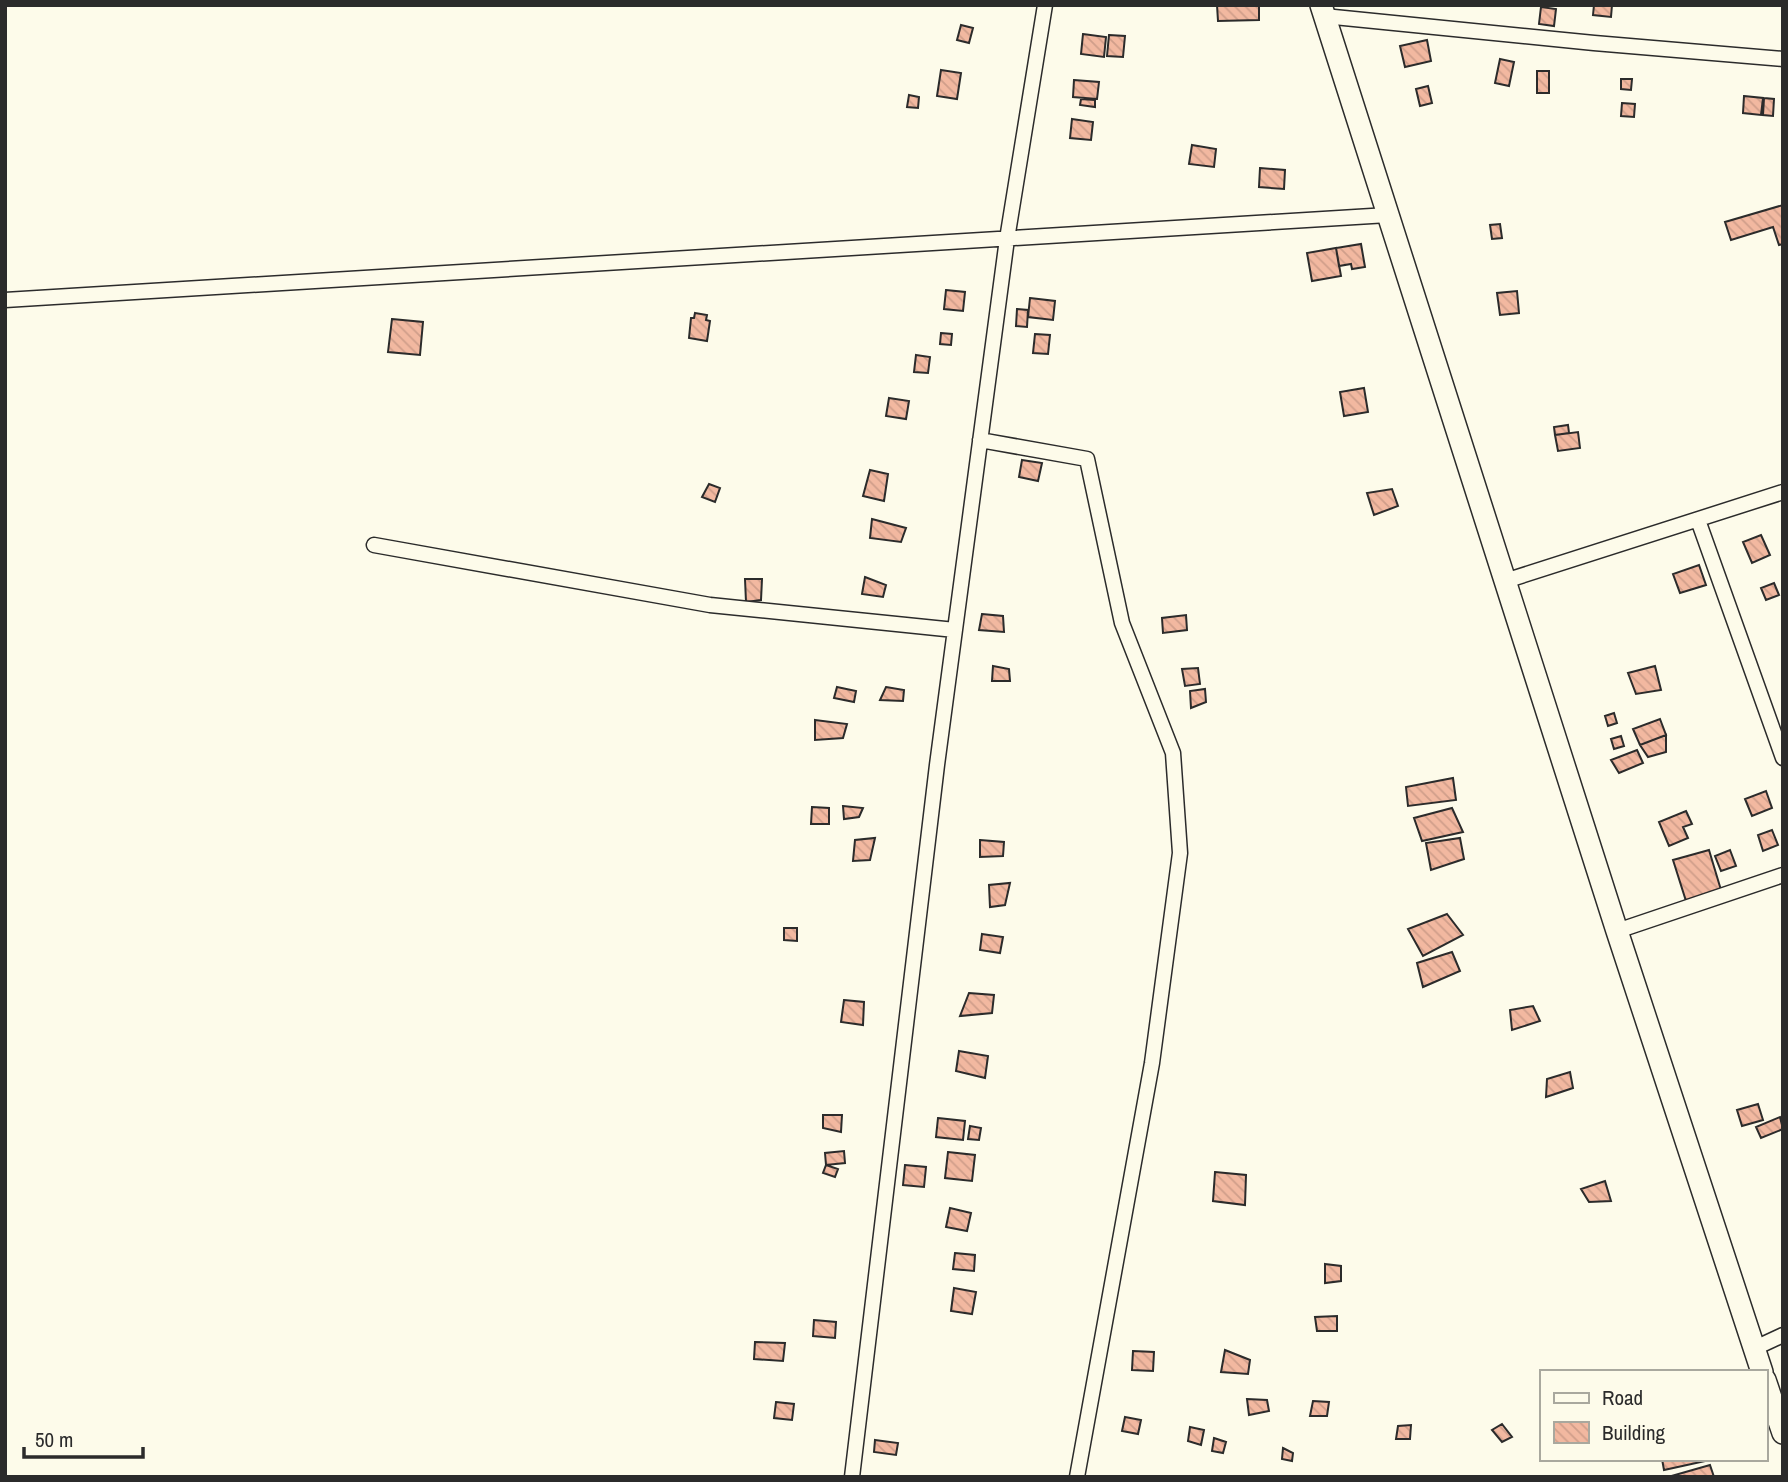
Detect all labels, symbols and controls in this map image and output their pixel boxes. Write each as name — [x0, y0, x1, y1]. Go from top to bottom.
legend — [1540, 1370, 1767, 1461]
text: Road — [1602, 1383, 1643, 1412]
scale bar — [24, 1416, 144, 1460]
text: Building — [1602, 1418, 1666, 1447]
text: 50 m — [35, 1425, 73, 1454]

